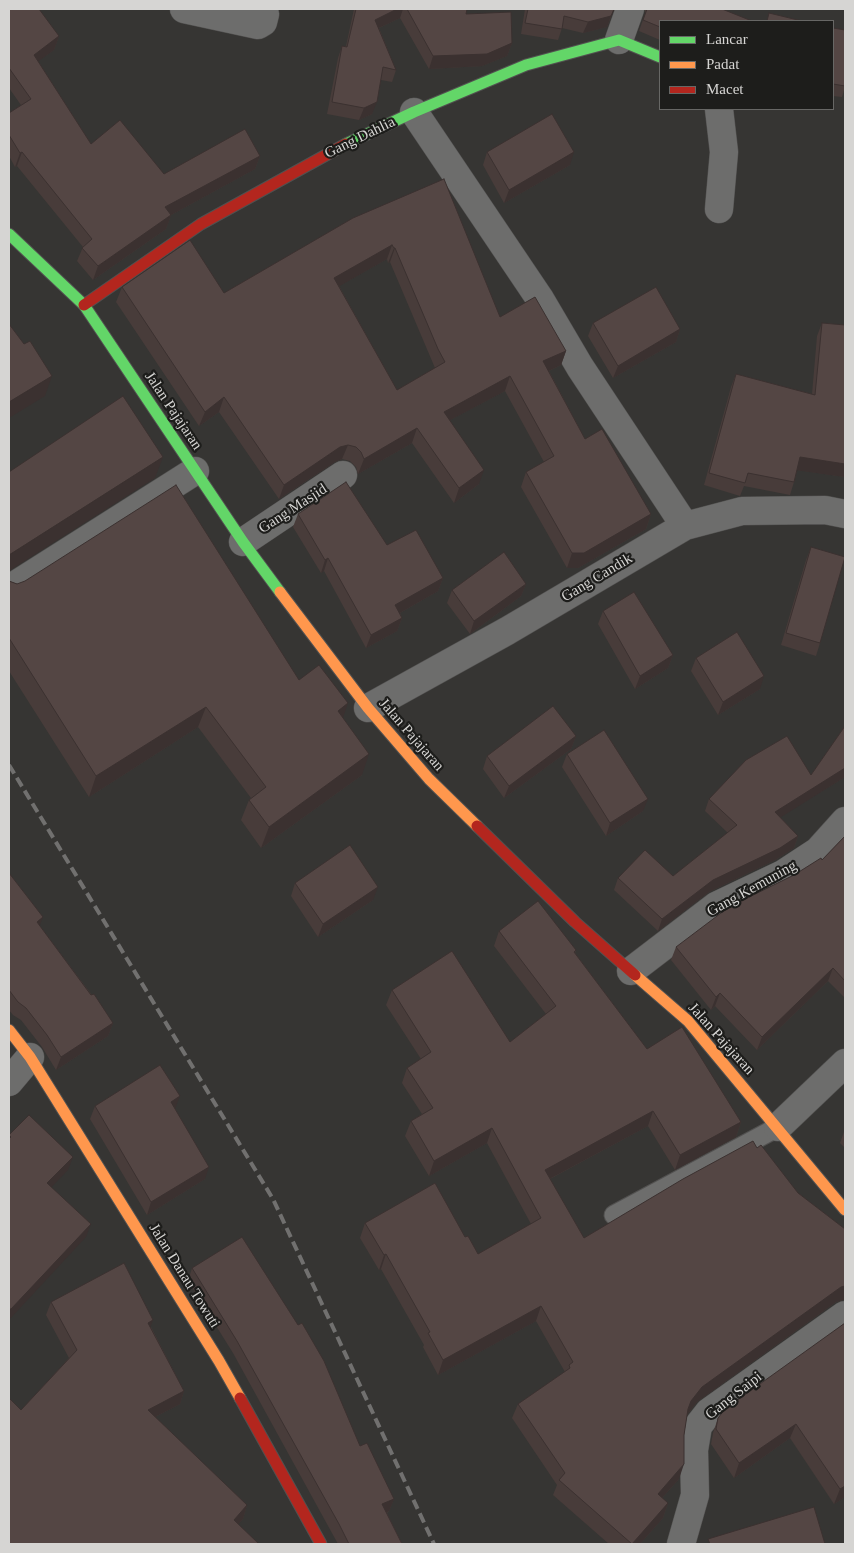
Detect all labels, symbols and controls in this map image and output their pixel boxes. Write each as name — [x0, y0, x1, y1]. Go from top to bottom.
legend — [659, 20, 834, 110]
text: Lancar — [706, 31, 748, 47]
text: Padat — [706, 56, 739, 72]
text: Macet — [706, 81, 743, 97]
street label: Gang Dahlia — [322, 113, 398, 163]
street label: Jalan Pajajaran — [140, 369, 206, 453]
street label: Gang Masjid — [255, 480, 331, 538]
street label: Gang Candik — [558, 550, 636, 606]
street label: Jalan Pajajaran — [375, 695, 447, 775]
street label: Gang Kemuning — [704, 857, 800, 921]
street label: Jalan Pajajaran — [684, 999, 758, 1079]
street label: Jalan Danau Towuti — [145, 1220, 223, 1332]
street label: Gang Saipi — [702, 1368, 766, 1424]

